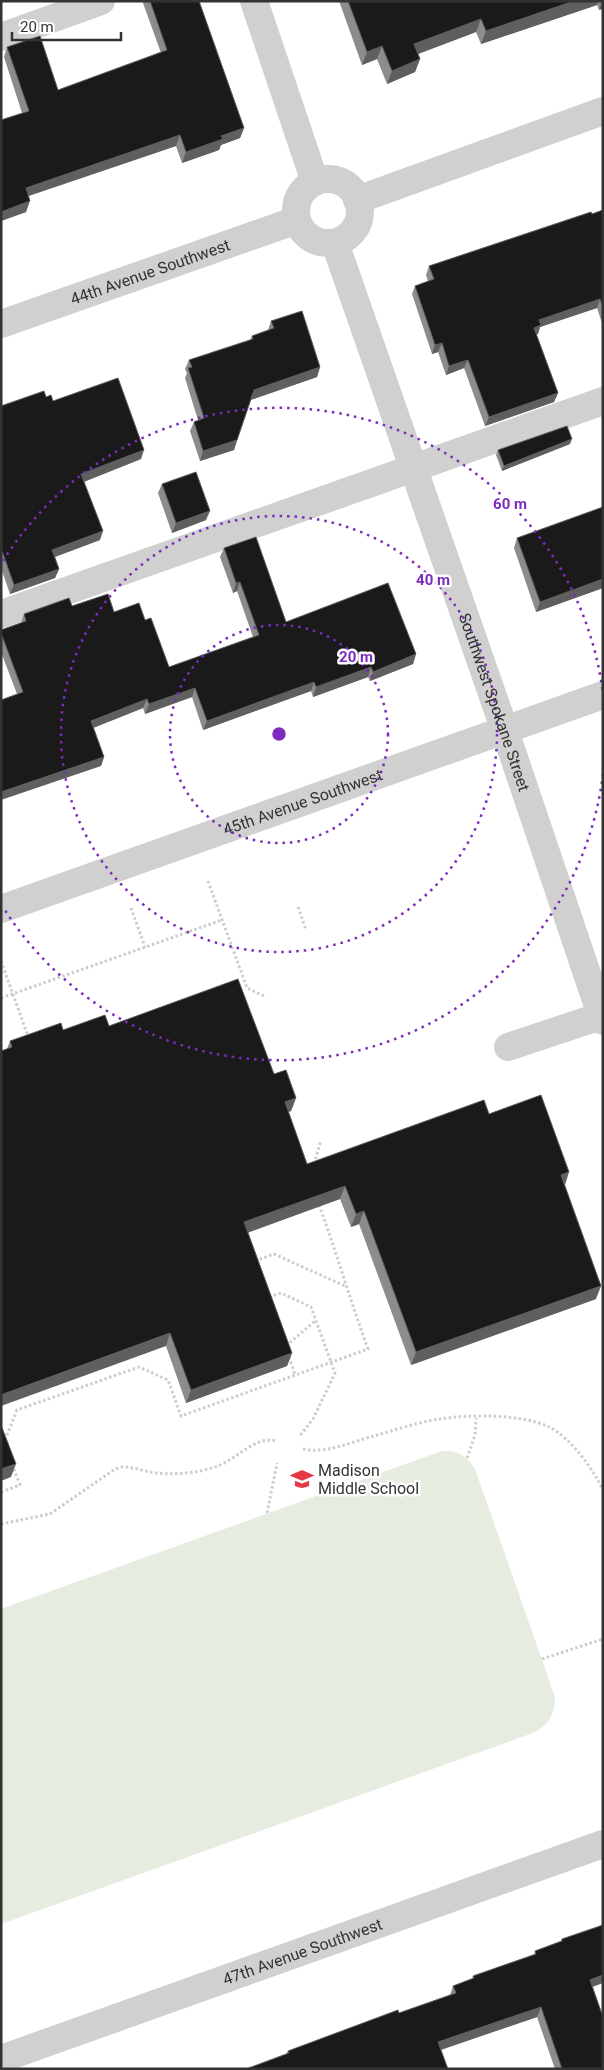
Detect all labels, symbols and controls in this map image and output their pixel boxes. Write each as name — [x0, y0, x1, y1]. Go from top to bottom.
scale bar — [12, 10, 121, 42]
text: 20 m — [20, 18, 54, 36]
street label: 44th Avenue Southwest — [68, 235, 232, 308]
text: 60 m — [493, 495, 527, 513]
text: 40 m — [416, 571, 450, 589]
street label: Southwest Spokane Street — [455, 610, 534, 794]
text: 20 m — [339, 648, 373, 666]
centre of rings — [270, 725, 288, 743]
street label: 45th Avenue Southwest — [220, 765, 385, 839]
place label: Madison Middle School — [318, 1461, 419, 1498]
school or university icon: Madison Middle School — [289, 1466, 315, 1492]
street label: 47th Avenue Southwest — [220, 1914, 385, 1989]

